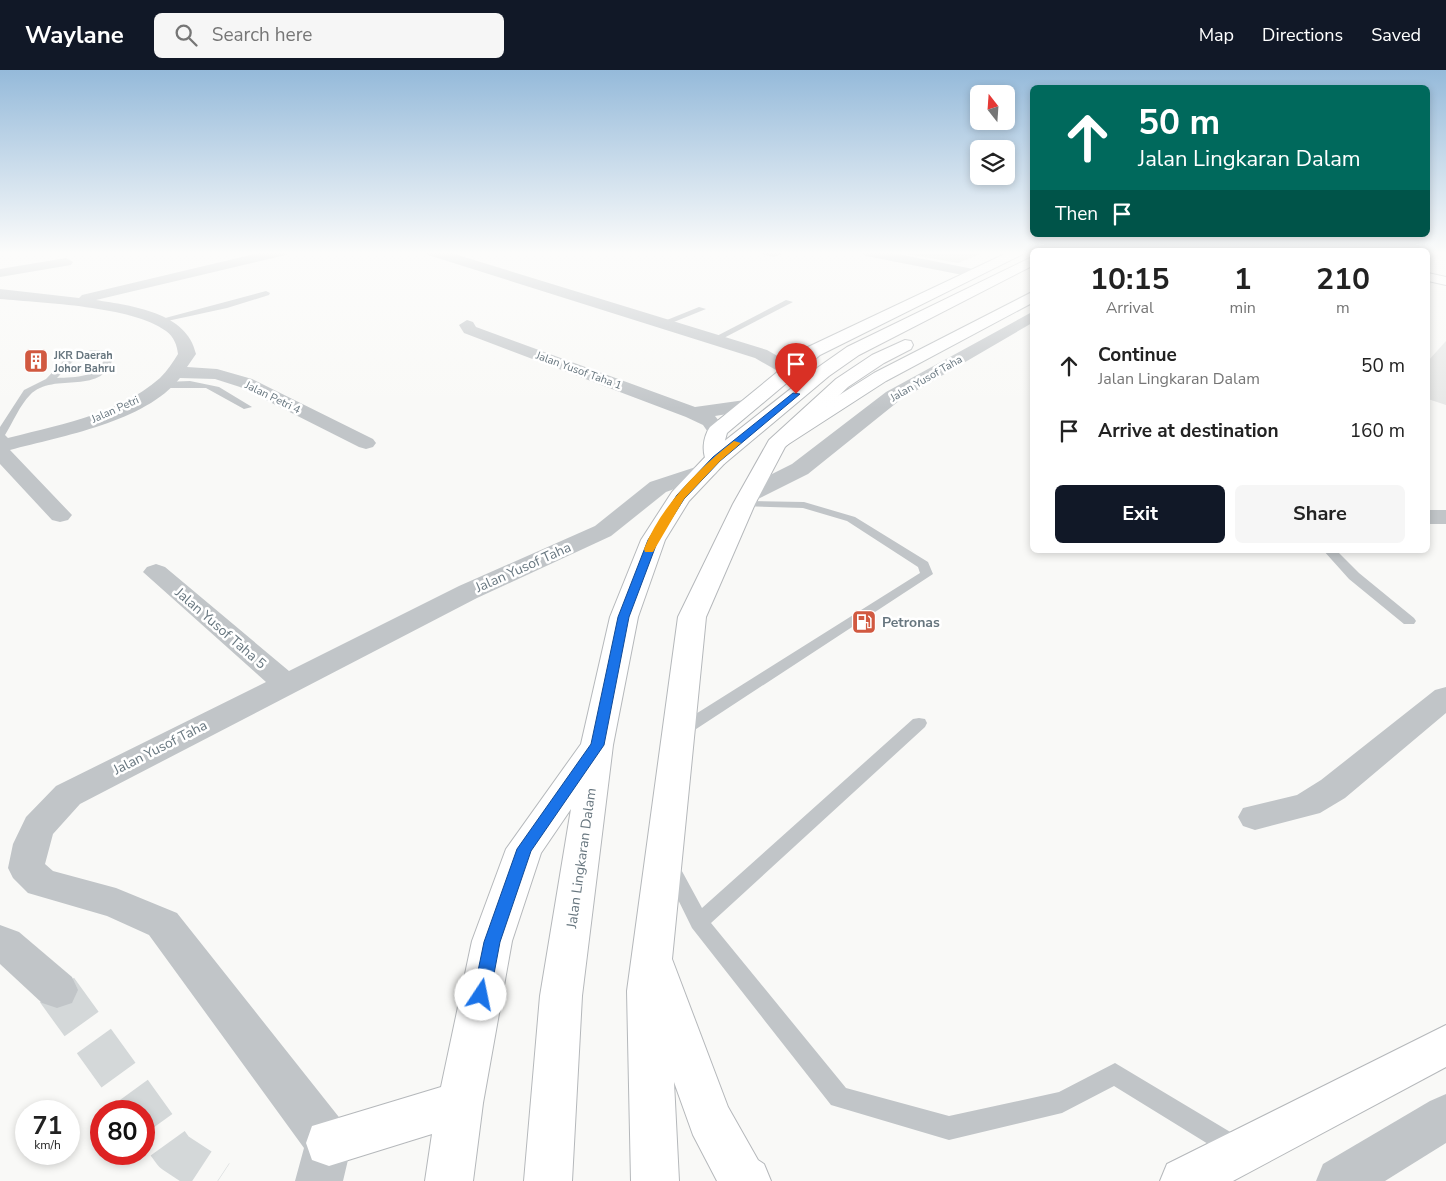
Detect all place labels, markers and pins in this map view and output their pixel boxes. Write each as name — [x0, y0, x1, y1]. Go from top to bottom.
pin — [775, 343, 817, 394]
building icon: JKR Daerah Johor Bahru — [23, 348, 49, 374]
place label: JKR Daerah Johor Bahru — [53, 348, 115, 376]
fuel station icon: Petronas — [851, 609, 877, 635]
place label: Petronas — [882, 613, 940, 632]

